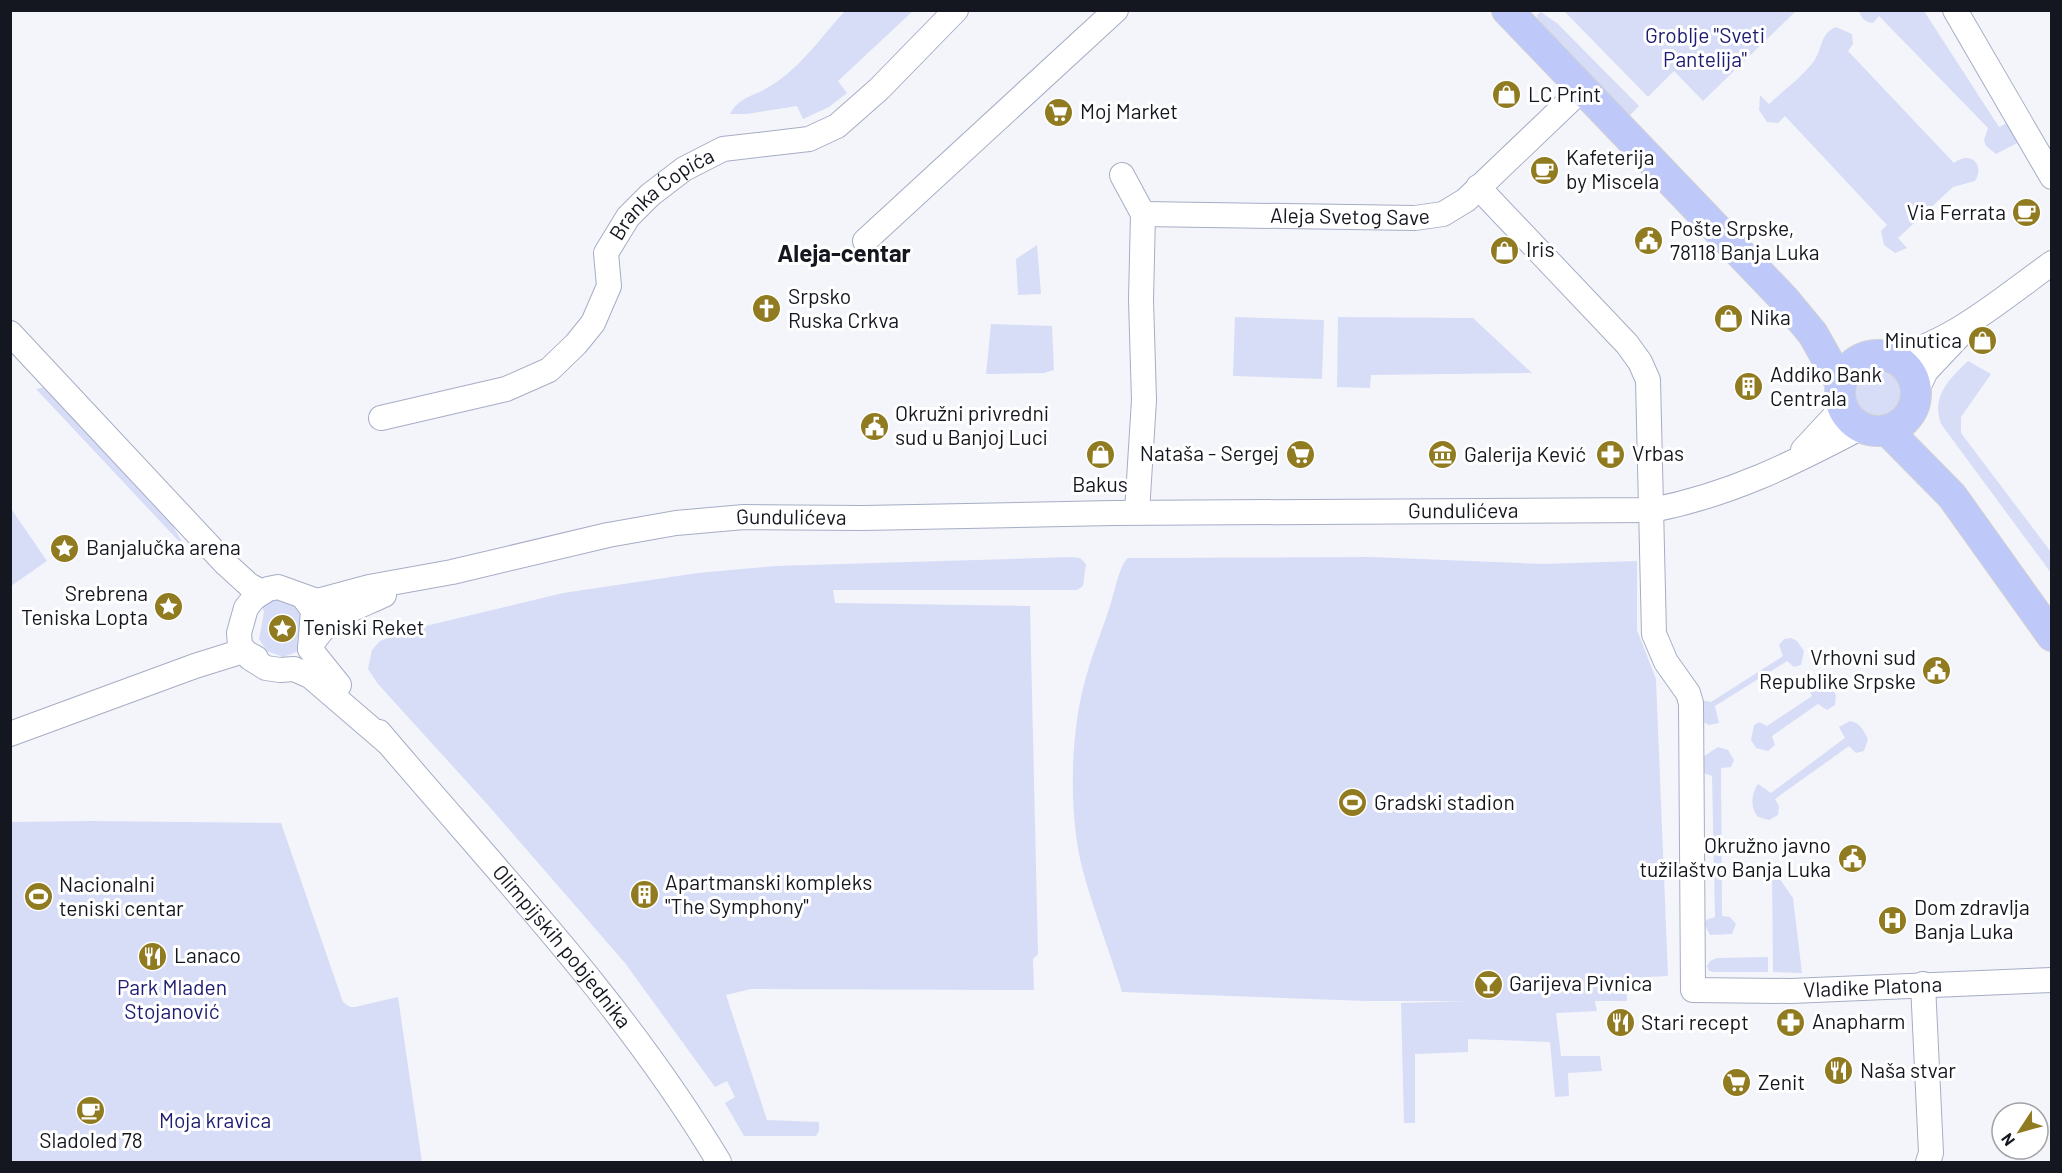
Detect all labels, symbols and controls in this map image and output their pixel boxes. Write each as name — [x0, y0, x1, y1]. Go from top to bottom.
park label: Groblje "Sveti Pantelija" — [1645, 22, 1765, 71]
shop icon: LC Print — [1491, 79, 1523, 111]
place label: LC Print — [1528, 81, 1601, 106]
supermarket icon: Moj Market — [1043, 96, 1075, 128]
place label: Moj Market — [1080, 98, 1178, 123]
street label: Branka Ćopića — [603, 142, 718, 244]
place label: Kafeterija by Miscela — [1566, 144, 1659, 193]
cafe icon: Kafeterija by Miscela — [1529, 154, 1561, 186]
cafe icon: Via Ferrata — [2011, 197, 2043, 229]
place label: Via Ferrata — [1907, 199, 2006, 224]
street label: Aleja Svetog Save — [1270, 202, 1431, 229]
place label: Pošte Srpske, 78118 Banja Luka — [1670, 215, 1820, 264]
public building icon: Pošte Srpske, 78118 Banja Luka — [1633, 225, 1665, 257]
shop icon: Iris — [1489, 234, 1521, 266]
place label: Iris — [1526, 236, 1555, 261]
district label: Aleja-centar — [777, 238, 911, 267]
place label: Srpsko Ruska Crkva — [788, 283, 899, 332]
church icon: Srpsko Ruska Crkva — [751, 293, 783, 325]
shop icon: Nika — [1713, 302, 1745, 334]
place label: Nika — [1750, 304, 1791, 329]
shop icon: Minutica — [1967, 325, 1999, 357]
place label: Minutica — [1884, 327, 1962, 352]
place label: Addiko Bank Centrala — [1770, 361, 1882, 410]
building icon: Addiko Bank Centrala — [1733, 371, 1765, 403]
place label: Okružni privredni sud u Banjoj Luci — [895, 400, 1049, 449]
public building icon: Okružni privredni sud u Banjoj Luci — [858, 410, 890, 442]
shop icon: Bakus — [1084, 438, 1116, 470]
supermarket icon: Nataša - Sergej — [1284, 438, 1316, 470]
pharmacy icon: Vrbas — [1595, 438, 1627, 470]
museum icon: Galerija Kević — [1427, 439, 1459, 471]
place label: Nataša - Sergej — [1140, 440, 1279, 465]
place label: Vrbas — [1632, 440, 1684, 465]
place label: Galerija Kević — [1464, 441, 1586, 466]
place label: Bakus — [1072, 471, 1128, 496]
street label: Gundulićeva — [1408, 497, 1519, 522]
street label: Gundulićeva — [735, 503, 847, 529]
place icon: Banjalučka arena — [49, 532, 81, 564]
place label: Banjalučka arena — [86, 534, 241, 559]
place label: Srebrena Teniska Lopta — [21, 580, 148, 629]
place icon: Srebrena Teniska Lopta — [153, 590, 185, 622]
place icon: Teniski Reket — [266, 612, 298, 644]
place label: Teniski Reket — [303, 614, 424, 639]
place label: Vrhovni sud Republike Srpske — [1759, 644, 1916, 693]
public building icon: Vrhovni sud Republike Srpske — [1921, 654, 1953, 686]
sports icon: Gradski stadion — [1337, 787, 1369, 819]
place label: Gradski stadion — [1374, 789, 1515, 814]
place label: Okružno javno tužilaštvo Banja Luka — [1639, 832, 1831, 881]
public building icon: Okružno javno tužilaštvo Banja Luka — [1836, 842, 1868, 874]
street label: Olimpijskih pobjednika — [488, 859, 637, 1033]
place label: Apartmanski kompleks "The Symphony" — [665, 869, 872, 918]
place label: Nacionalni teniski centar — [59, 871, 184, 920]
building icon: Apartmanski kompleks "The Symphony" — [628, 879, 660, 911]
sports icon: Nacionalni teniski centar — [22, 881, 54, 913]
place label: Dom zdravlja Banja Luka — [1914, 894, 2030, 943]
hospital icon: Dom zdravlja Banja Luka — [1877, 904, 1909, 936]
restaurant icon: Lanaco — [137, 940, 169, 972]
place label: Lanaco — [174, 942, 241, 967]
bar icon: Garijeva Pivnica — [1472, 968, 1504, 1000]
place label: Garijeva Pivnica — [1509, 970, 1652, 995]
street label: Vladike Platona — [1802, 971, 1943, 1001]
park label: Park Mladen Stojanović — [117, 974, 227, 1023]
pharmacy icon: Anapharm — [1775, 1006, 1807, 1038]
restaurant icon: Stari recept — [1604, 1007, 1636, 1039]
place label: Anapharm — [1812, 1008, 1905, 1033]
place label: Stari recept — [1641, 1009, 1749, 1034]
restaurant icon: Naša stvar — [1823, 1055, 1855, 1087]
place label: Naša stvar — [1860, 1057, 1956, 1082]
supermarket icon: Zenit — [1721, 1067, 1753, 1099]
place label: Zenit — [1758, 1069, 1805, 1094]
cafe icon: Sladoled 78 — [75, 1094, 107, 1126]
north arrow — [1990, 1101, 2050, 1161]
park label: Moja kravica — [159, 1107, 271, 1132]
place label: Sladoled 78 — [39, 1127, 143, 1152]
text: N — [1997, 1130, 2018, 1150]

